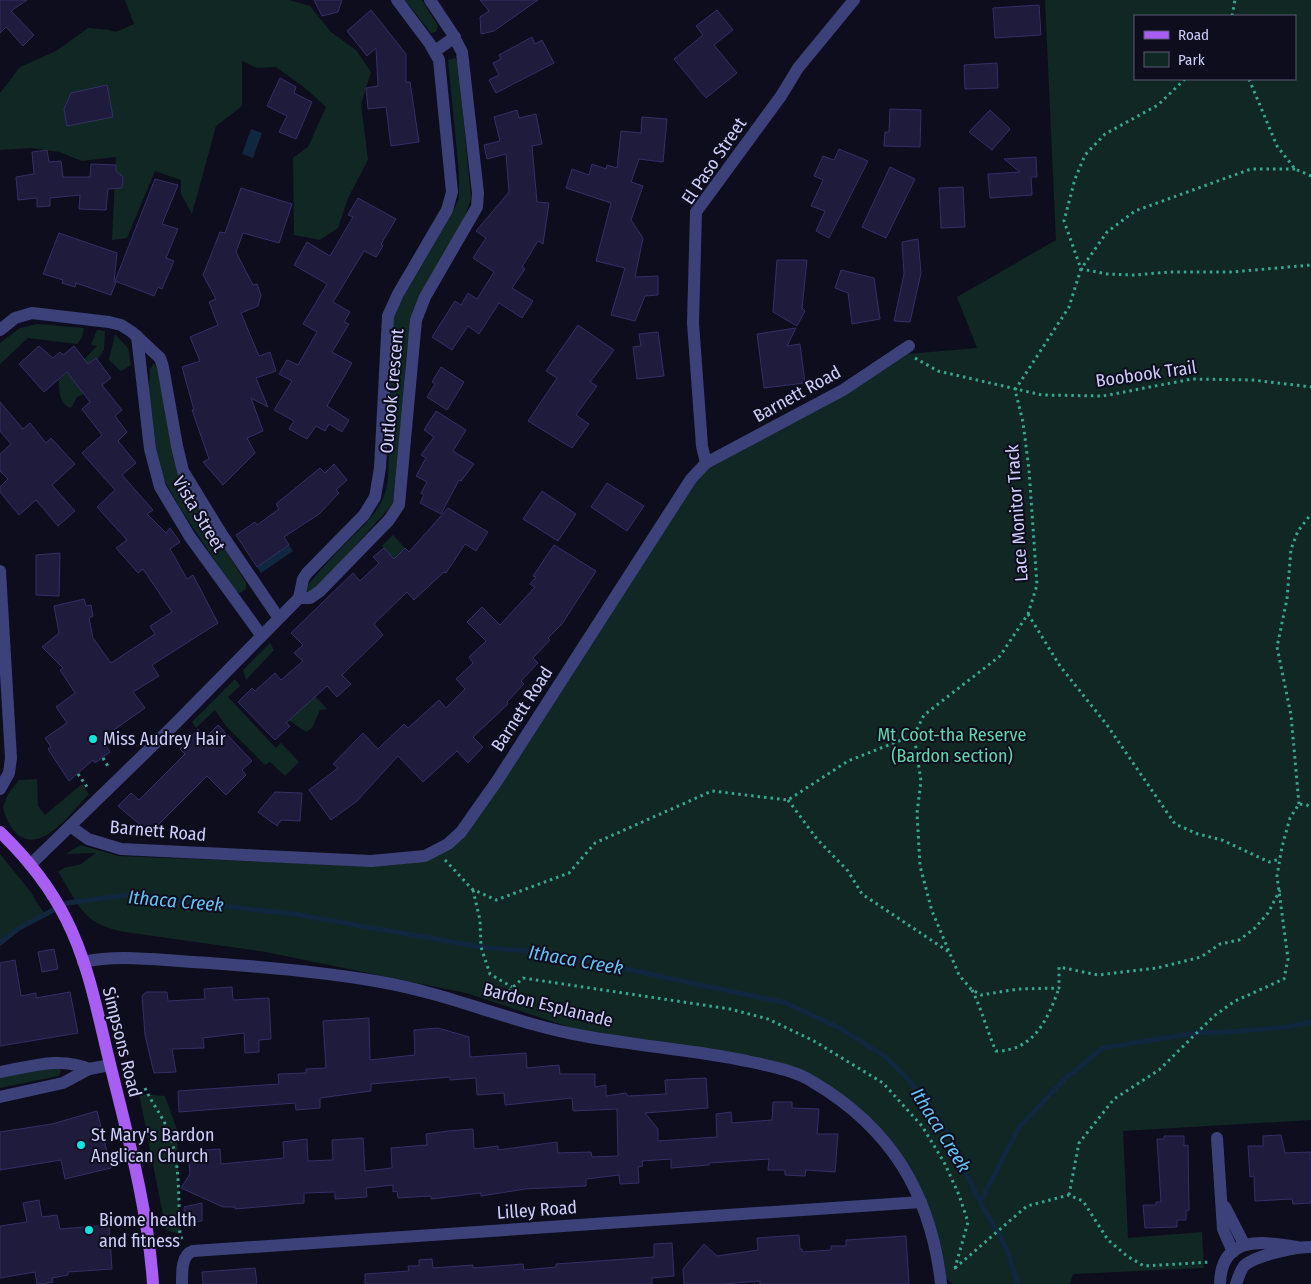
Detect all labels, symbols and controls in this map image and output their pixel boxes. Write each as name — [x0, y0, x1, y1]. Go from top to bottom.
legend — [1134, 15, 1296, 80]
text: Road — [1178, 26, 1209, 44]
text: Park — [1178, 51, 1205, 69]
street label: El Paso Street — [677, 113, 751, 209]
street label: Outlook Crescent — [376, 327, 408, 454]
street label: Boobook Trail — [1094, 356, 1198, 392]
street label: Barnett Road — [749, 361, 845, 427]
street label: Lace Monitor Track — [1001, 443, 1033, 582]
street label: Vista Street — [168, 472, 230, 556]
street label: Barnett Road — [486, 662, 558, 756]
park label: Mt Coot-tha Reserve (Bardon section) — [878, 724, 1027, 767]
place label: Miss Audrey Hair — [103, 728, 226, 750]
marker: Miss Audrey Hair — [87, 733, 99, 745]
street label: Barnett Road — [109, 816, 207, 846]
water label: Ithaca Creek — [127, 885, 225, 917]
water label: Ithaca Creek — [527, 940, 625, 980]
street label: Bardon Esplanade — [481, 978, 615, 1032]
street label: Simpsons Road — [98, 985, 146, 1099]
water label: Ithaca Creek — [906, 1083, 976, 1177]
place label: St Mary's Bardon Anglican Church — [91, 1124, 214, 1167]
marker: St Mary's Bardon Anglican Church — [75, 1139, 87, 1151]
street label: Lilley Road — [496, 1196, 578, 1224]
place label: Biome health and fitness — [99, 1209, 197, 1252]
marker: Biome health and fitness — [83, 1224, 95, 1236]

